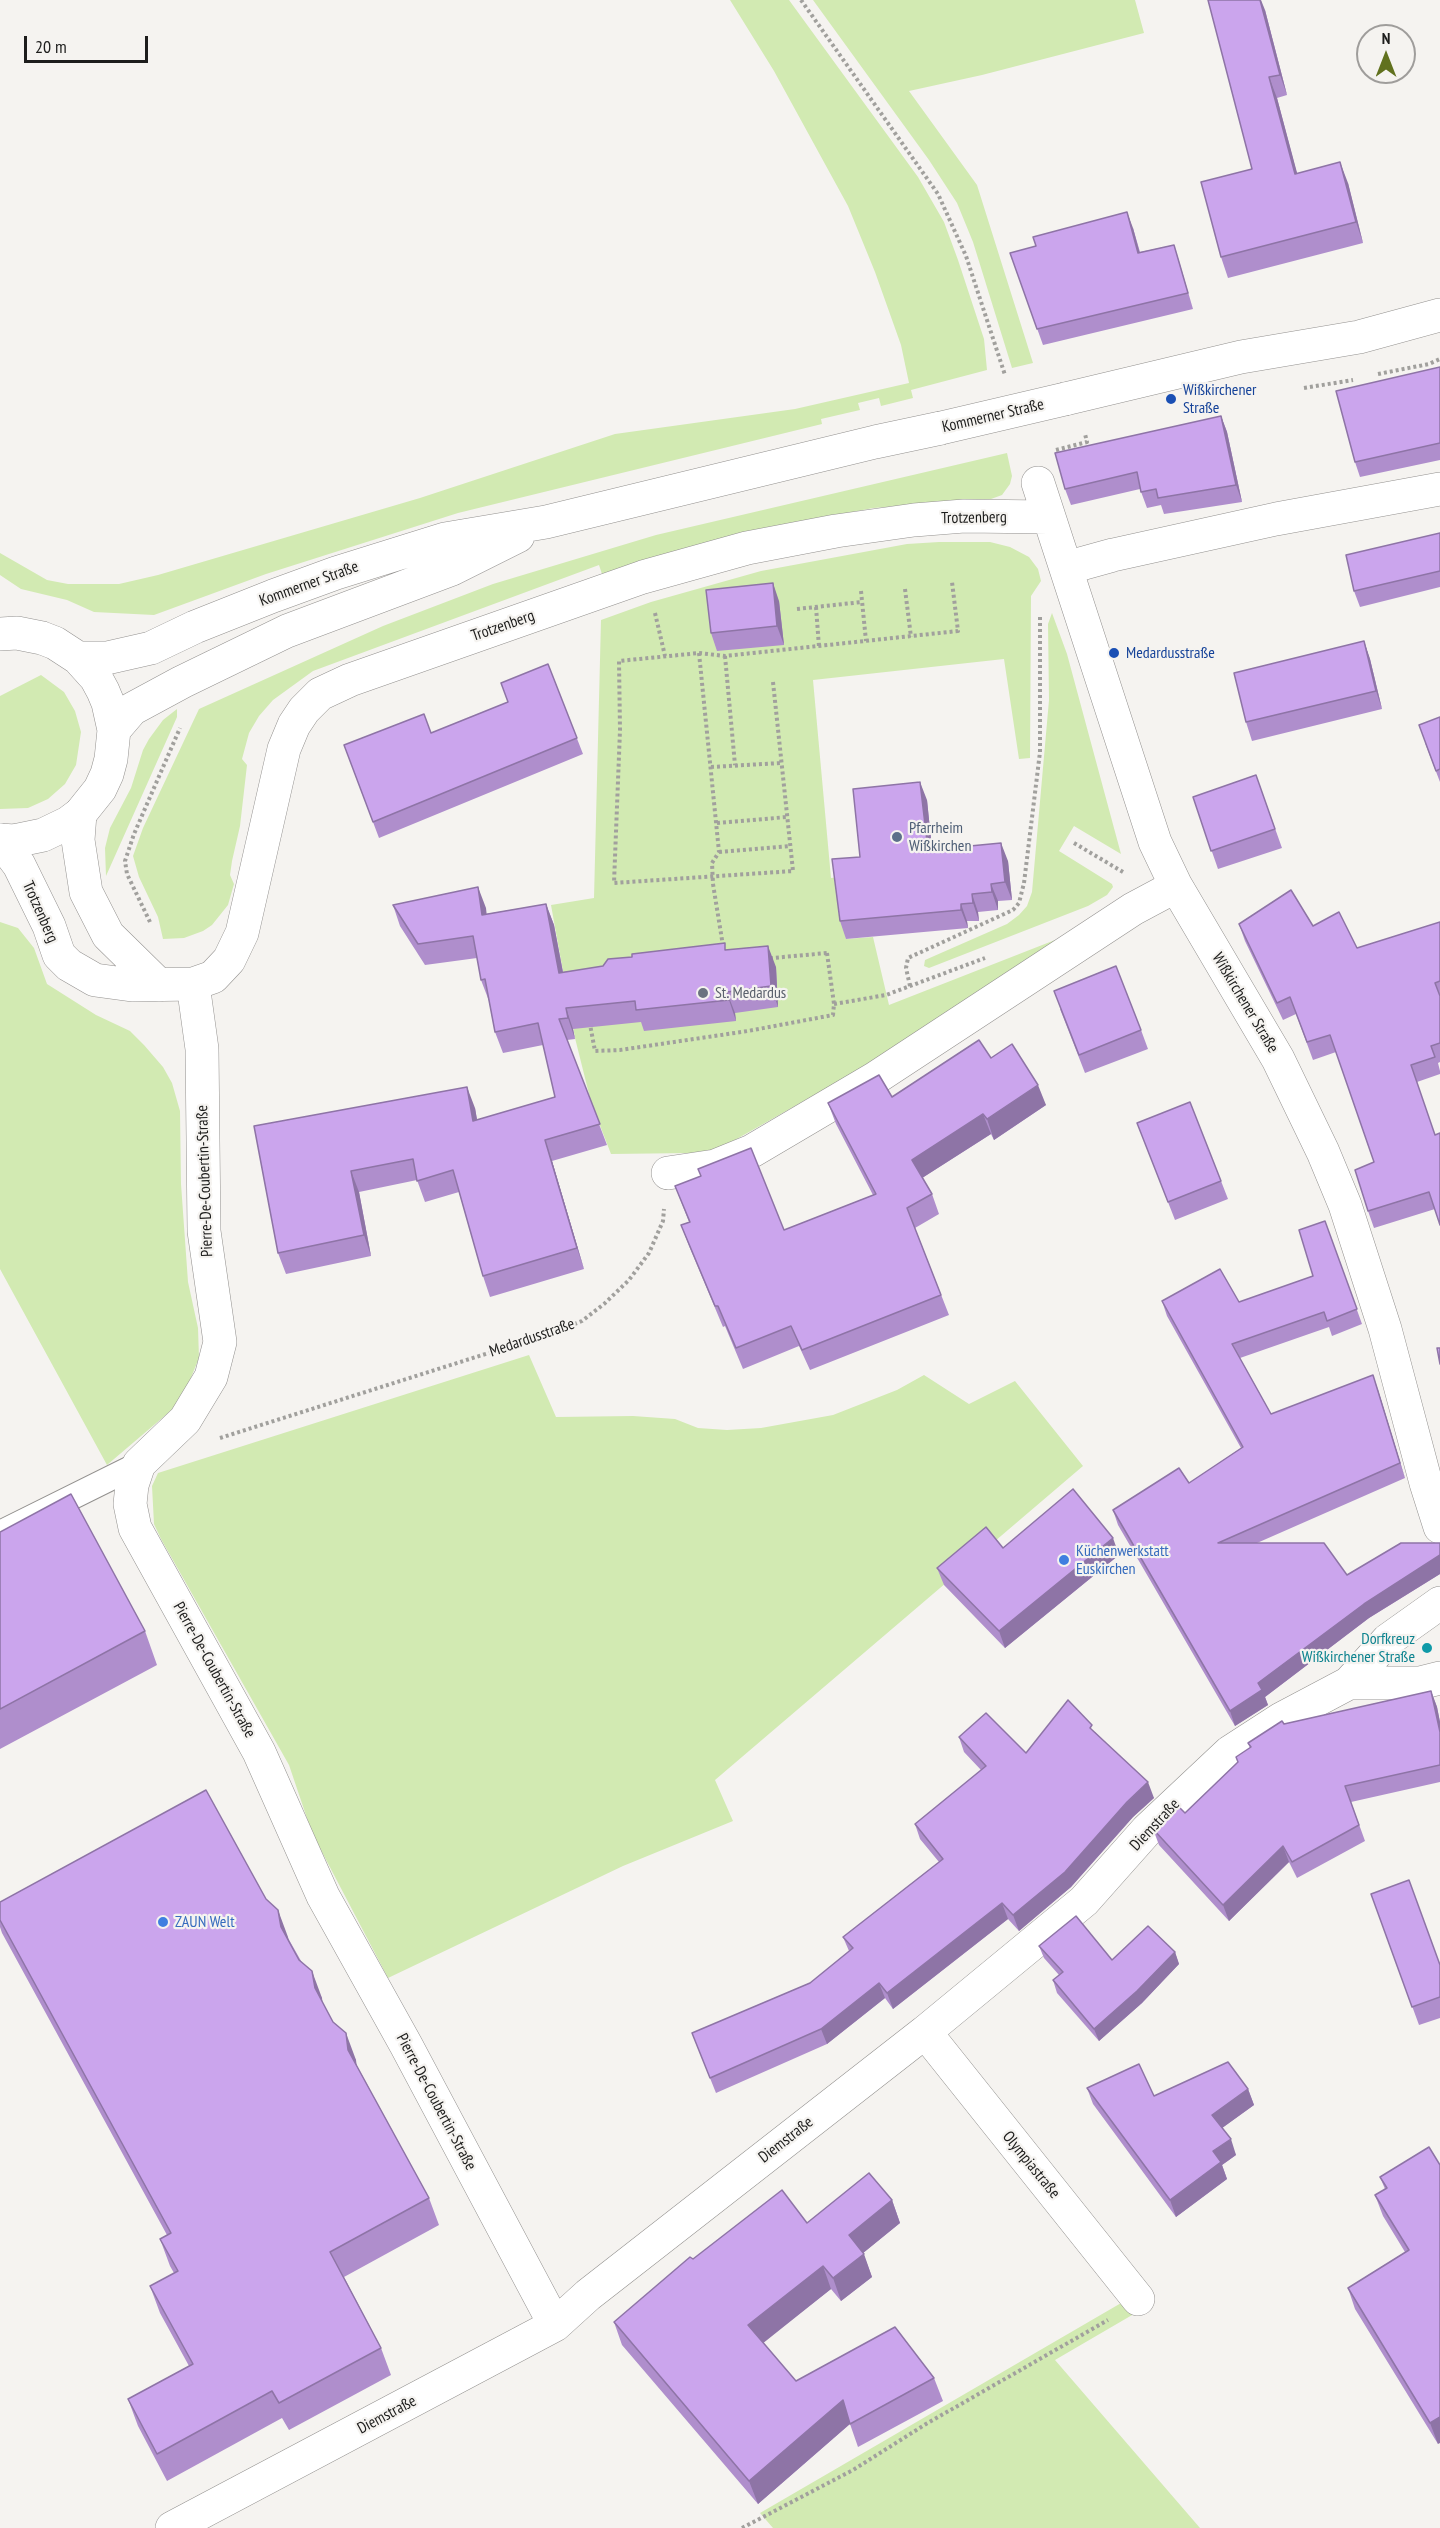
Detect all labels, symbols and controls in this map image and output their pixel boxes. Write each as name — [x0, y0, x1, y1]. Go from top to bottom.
scale bar — [27, 24, 152, 62]
north arrow — [1356, 24, 1416, 84]
text: N — [1382, 28, 1390, 48]
text: 20 m — [35, 35, 67, 58]
place label: Wißkirchener Straße — [1183, 380, 1256, 418]
marker: Wißkirchener Straße — [1164, 392, 1178, 406]
street label: Kommerner Straße — [940, 395, 1046, 437]
street label: Trotzenberg — [941, 508, 1007, 528]
street label: Kommerner Straße — [257, 557, 361, 611]
street label: Trotzenberg — [469, 606, 537, 646]
place label: Medardusstraße — [1126, 643, 1215, 663]
marker: Medardusstraße — [1107, 646, 1121, 660]
place label: Pfarrheim Wißkirchen — [909, 818, 971, 856]
marker: Pfarrheim Wißkirchen — [890, 830, 904, 844]
street label: Trotzenberg — [18, 878, 62, 946]
street label: Wißkirchener Straße — [1208, 949, 1282, 1057]
place label: St. Medardus — [715, 983, 786, 1003]
marker: St. Medardus — [696, 986, 710, 1000]
street label: Pierre-De-Coubertin-Straße — [193, 1105, 217, 1257]
street label: Medardusstraße — [487, 1314, 577, 1362]
place label: Küchenwerkstatt Euskirchen — [1076, 1541, 1169, 1579]
marker: Küchenwerkstatt Euskirchen — [1057, 1553, 1071, 1567]
street label: Pierre-De-Coubertin-Straße — [169, 1599, 259, 1741]
place label: Dorfkreuz Wißkirchener Straße — [1302, 1629, 1415, 1667]
marker: Dorfkreuz Wißkirchener Straße — [1420, 1641, 1434, 1655]
street label: Diemstraße — [1126, 1795, 1184, 1855]
place label: ZAUN Welt — [175, 1912, 235, 1932]
marker: ZAUN Welt — [156, 1915, 170, 1929]
street label: Pierre-De-Coubertin-Straße — [392, 2030, 480, 2174]
street label: Diemstraße — [755, 2113, 817, 2167]
street label: Olympiastraße — [998, 2128, 1064, 2202]
street label: Diemstraße — [354, 2392, 420, 2438]

